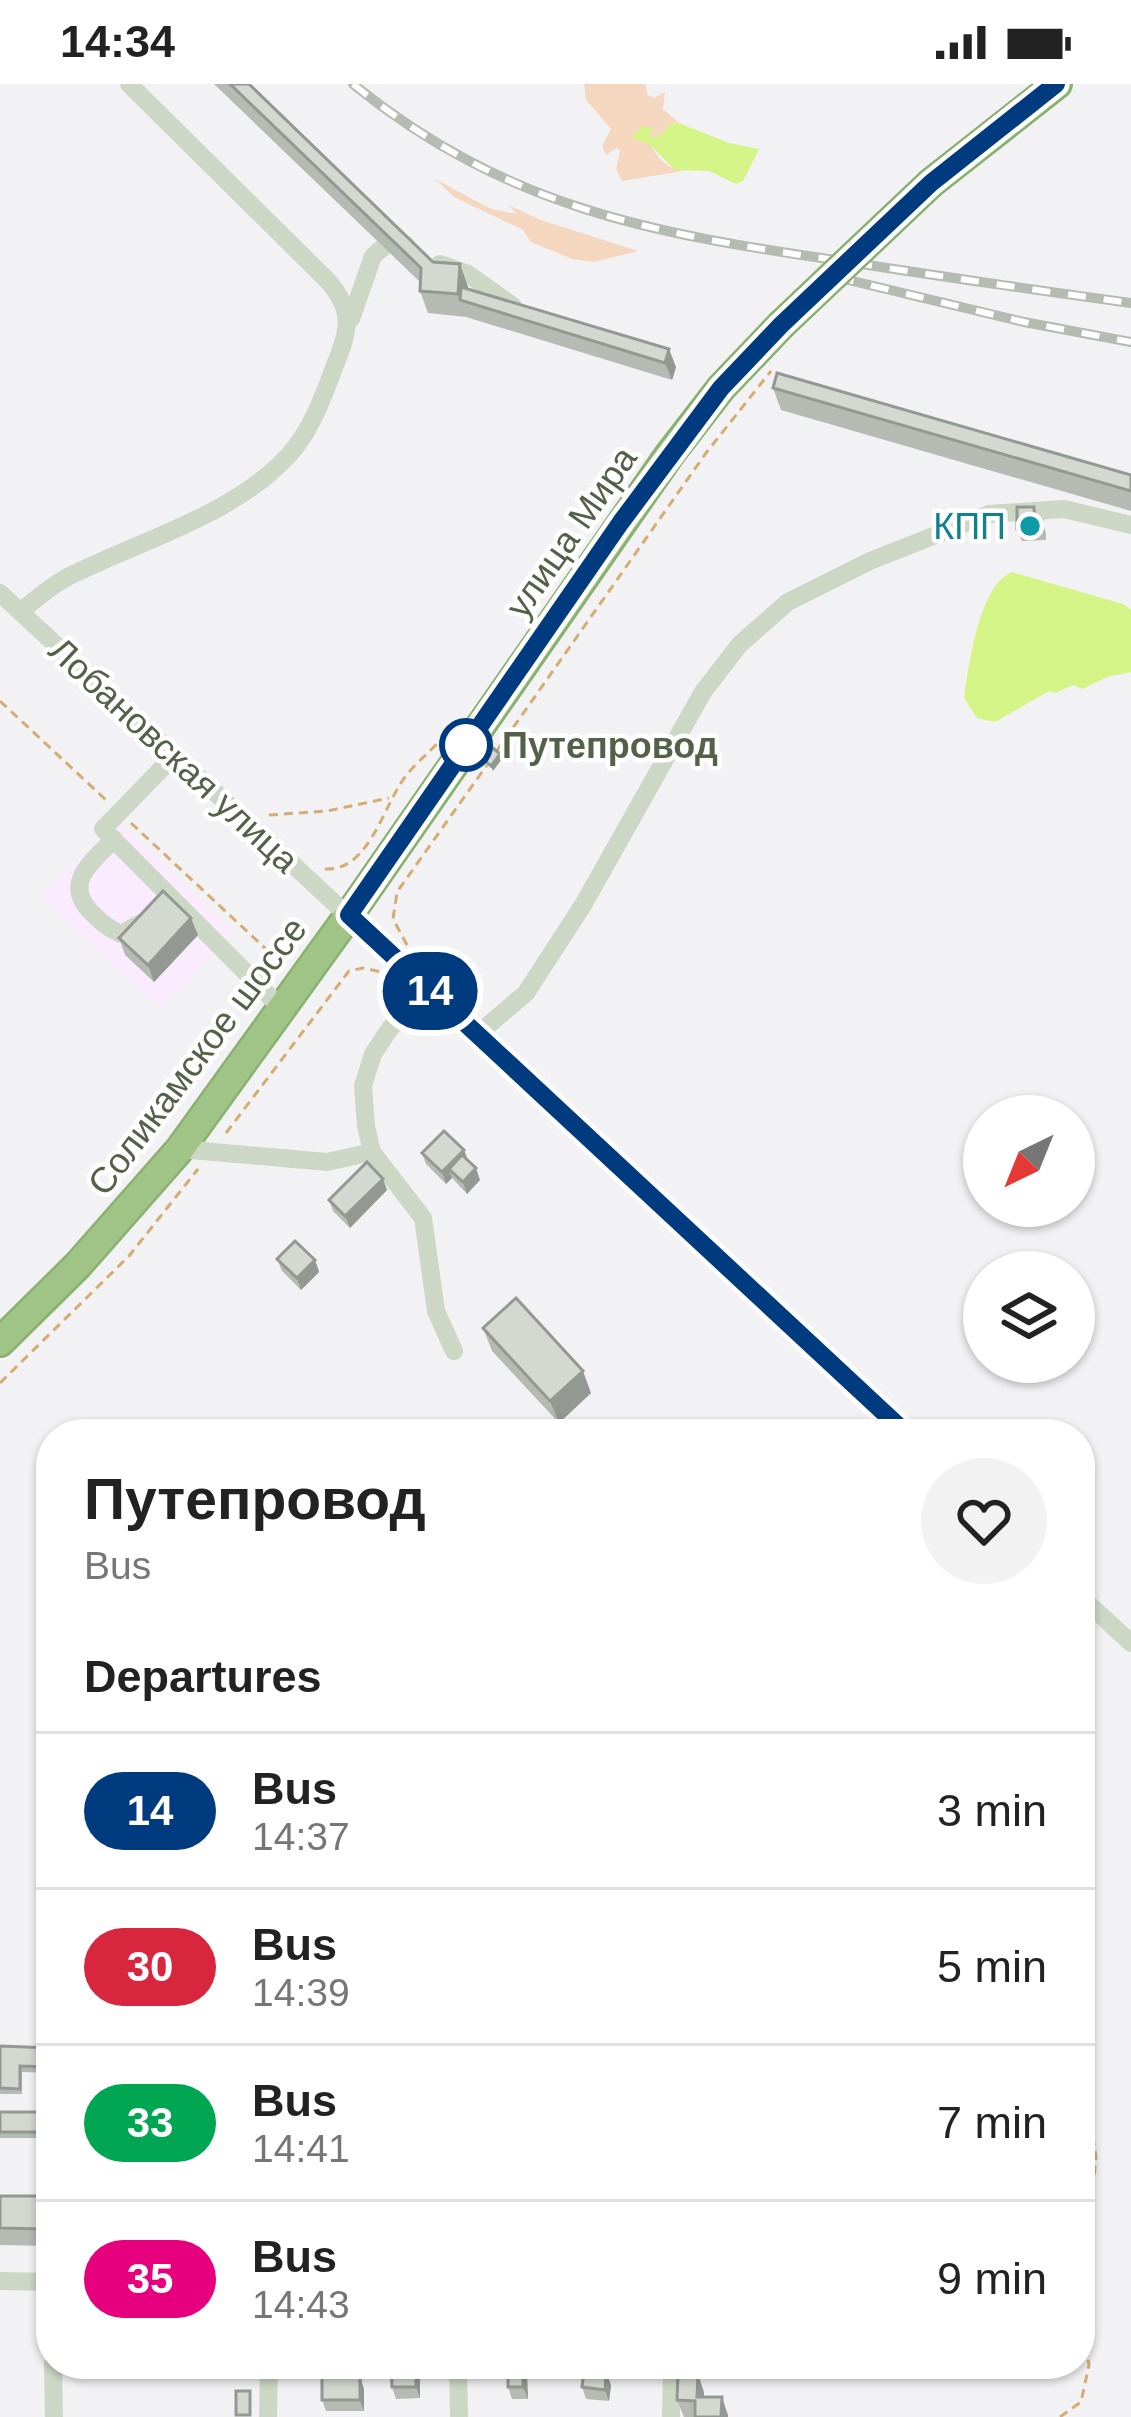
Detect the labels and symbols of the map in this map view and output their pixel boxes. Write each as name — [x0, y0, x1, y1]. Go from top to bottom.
street label: улица Мира — [497, 438, 645, 625]
place label: КПП — [933, 506, 1006, 547]
marker: КПП — [1017, 513, 1043, 539]
street label: Лобановская улица — [41, 629, 308, 882]
marker: Путепровод — [441, 720, 491, 770]
place label: Путепровод — [502, 725, 718, 766]
street label: Соликамское шоссе — [79, 909, 315, 1203]
line badge: 14 — [376, 952, 484, 1030]
north arrow — [963, 1095, 1095, 1227]

